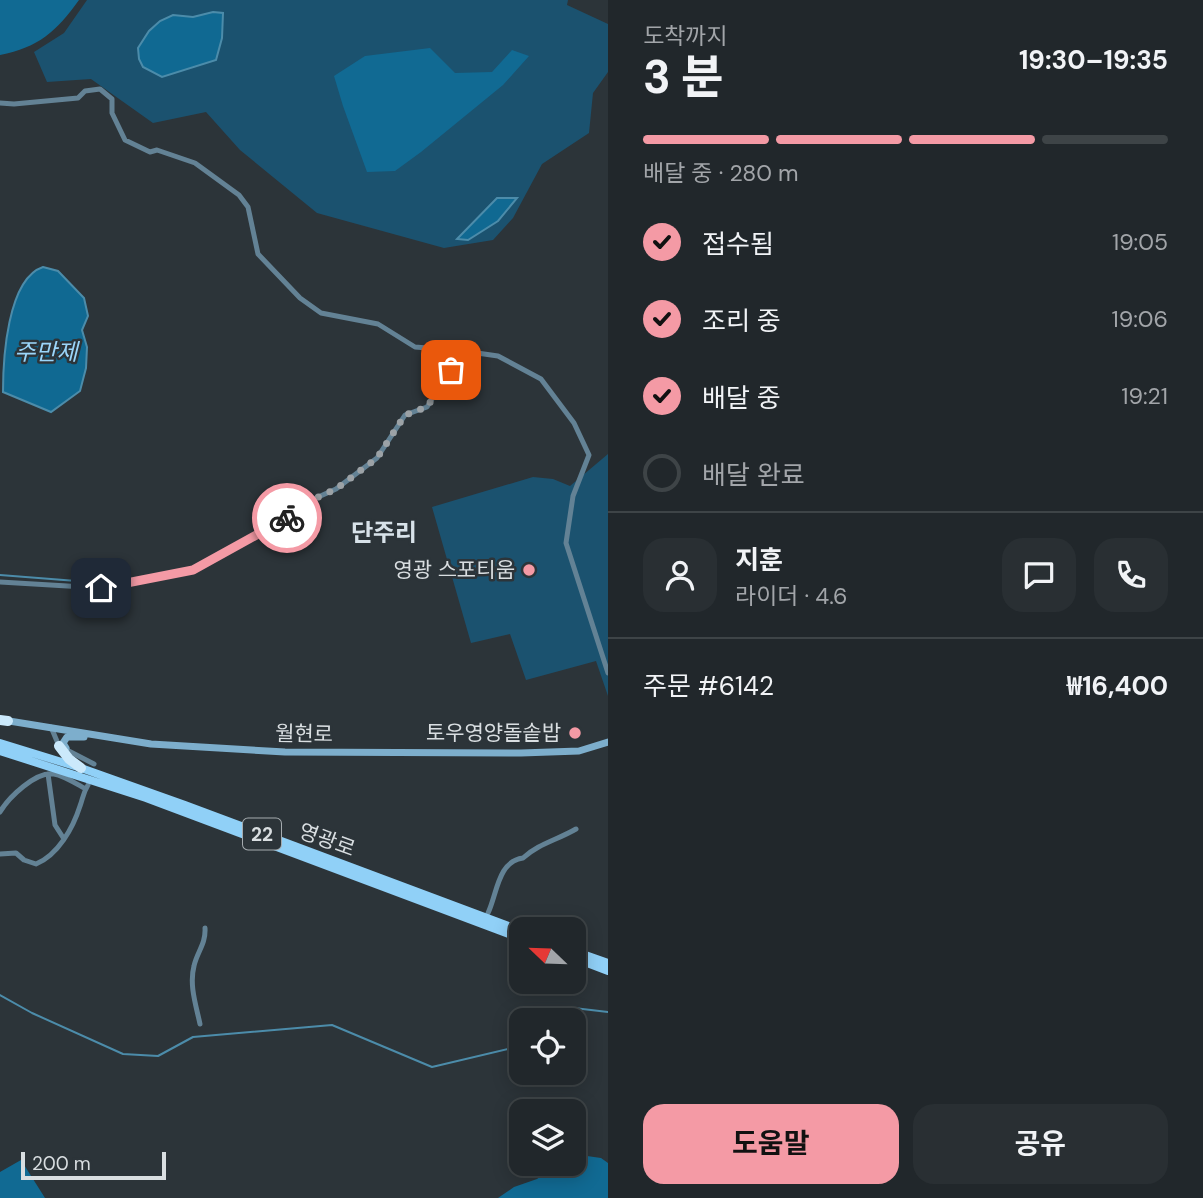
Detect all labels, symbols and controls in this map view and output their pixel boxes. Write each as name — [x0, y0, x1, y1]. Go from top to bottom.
text: 도착까지 — [643, 21, 728, 51]
text: 19:30–19:35 — [1019, 43, 1168, 77]
text: 3 분 — [643, 47, 724, 107]
text: 배달 중 · 280 m — [643, 158, 799, 188]
icon: check — [643, 223, 681, 261]
text: 접수됨 — [702, 227, 774, 261]
text: 19:05 — [1112, 227, 1168, 257]
icon: check — [643, 300, 681, 338]
text: 조리 중 — [702, 304, 781, 338]
text: 19:06 — [1112, 304, 1168, 334]
water label: 주만제 — [14, 337, 81, 367]
pin — [421, 340, 481, 400]
icon: bag — [432, 351, 470, 389]
icon: check — [643, 377, 681, 415]
text: 배달 중 — [702, 381, 781, 415]
text: 19:21 — [1121, 381, 1168, 411]
text: 배달 완료 — [702, 458, 805, 492]
courier — [252, 483, 322, 553]
icon: bike — [268, 499, 306, 537]
district label: 단주리 — [351, 517, 417, 548]
button: person — [643, 538, 717, 612]
button: chat — [1002, 538, 1076, 612]
button: phone — [1094, 538, 1168, 612]
text: 지훈 — [735, 543, 783, 577]
place label: 영광 스포티움 — [393, 556, 515, 584]
pin — [71, 558, 131, 618]
marker: 영광 스포티움 — [521, 562, 537, 578]
icon: home — [82, 569, 120, 607]
text: 라이더 · 4.6 — [735, 581, 848, 611]
text: 주문 #6142 — [643, 669, 774, 703]
text: ₩16,400 — [1067, 669, 1168, 703]
street label: 월현로 — [275, 719, 333, 749]
place label: 토우영양돌솥밥 — [426, 719, 561, 747]
marker: 토우영양돌솥밥 — [567, 725, 583, 741]
street label: 영광로 — [295, 817, 359, 863]
road number: 22 — [243, 818, 281, 849]
north arrow — [509, 917, 586, 994]
map controls — [509, 917, 586, 1176]
button: locate — [509, 1008, 586, 1085]
button: layers — [509, 1099, 586, 1176]
button: 도움말 — [643, 1104, 899, 1184]
button: 공유 — [913, 1104, 1168, 1184]
scale bar — [21, 1149, 166, 1181]
text: 200 m — [32, 1151, 91, 1176]

